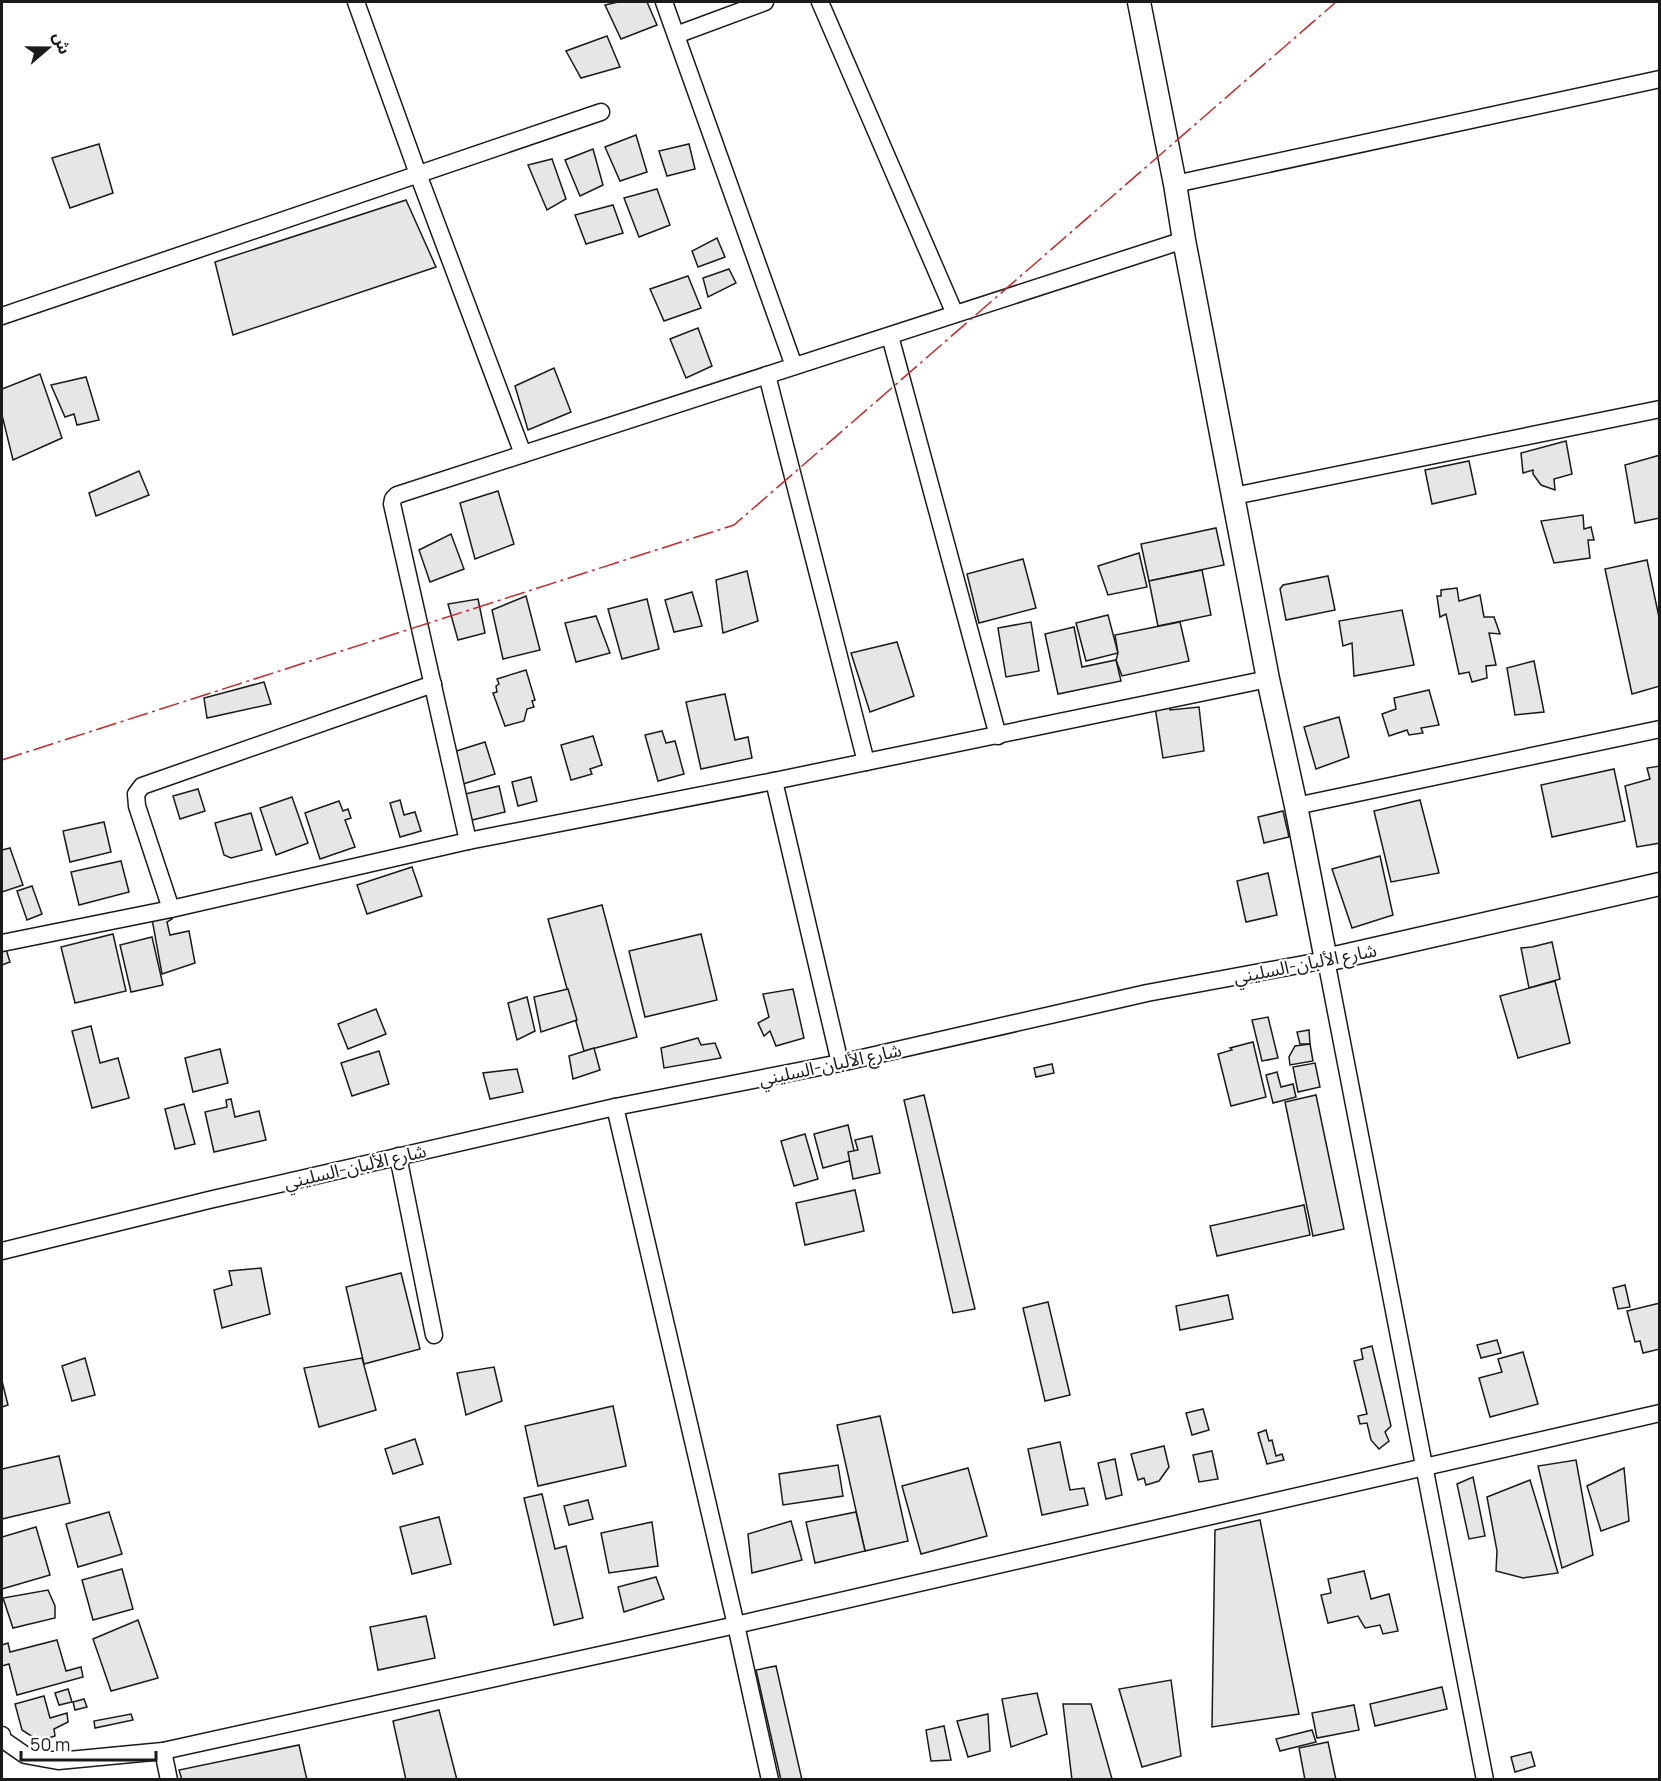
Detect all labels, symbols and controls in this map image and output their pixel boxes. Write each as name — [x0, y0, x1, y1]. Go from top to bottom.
north arrow — [18, 18, 78, 78]
text: ش — [48, 29, 76, 57]
street label: شارع الألبان-السليني — [1231, 937, 1379, 992]
street label: شارع الألبان-السليني — [756, 1037, 904, 1094]
street label: شارع الألبان-السليني — [282, 1138, 429, 1197]
scale bar — [21, 1724, 156, 1762]
text: 50 m — [30, 1732, 70, 1756]

